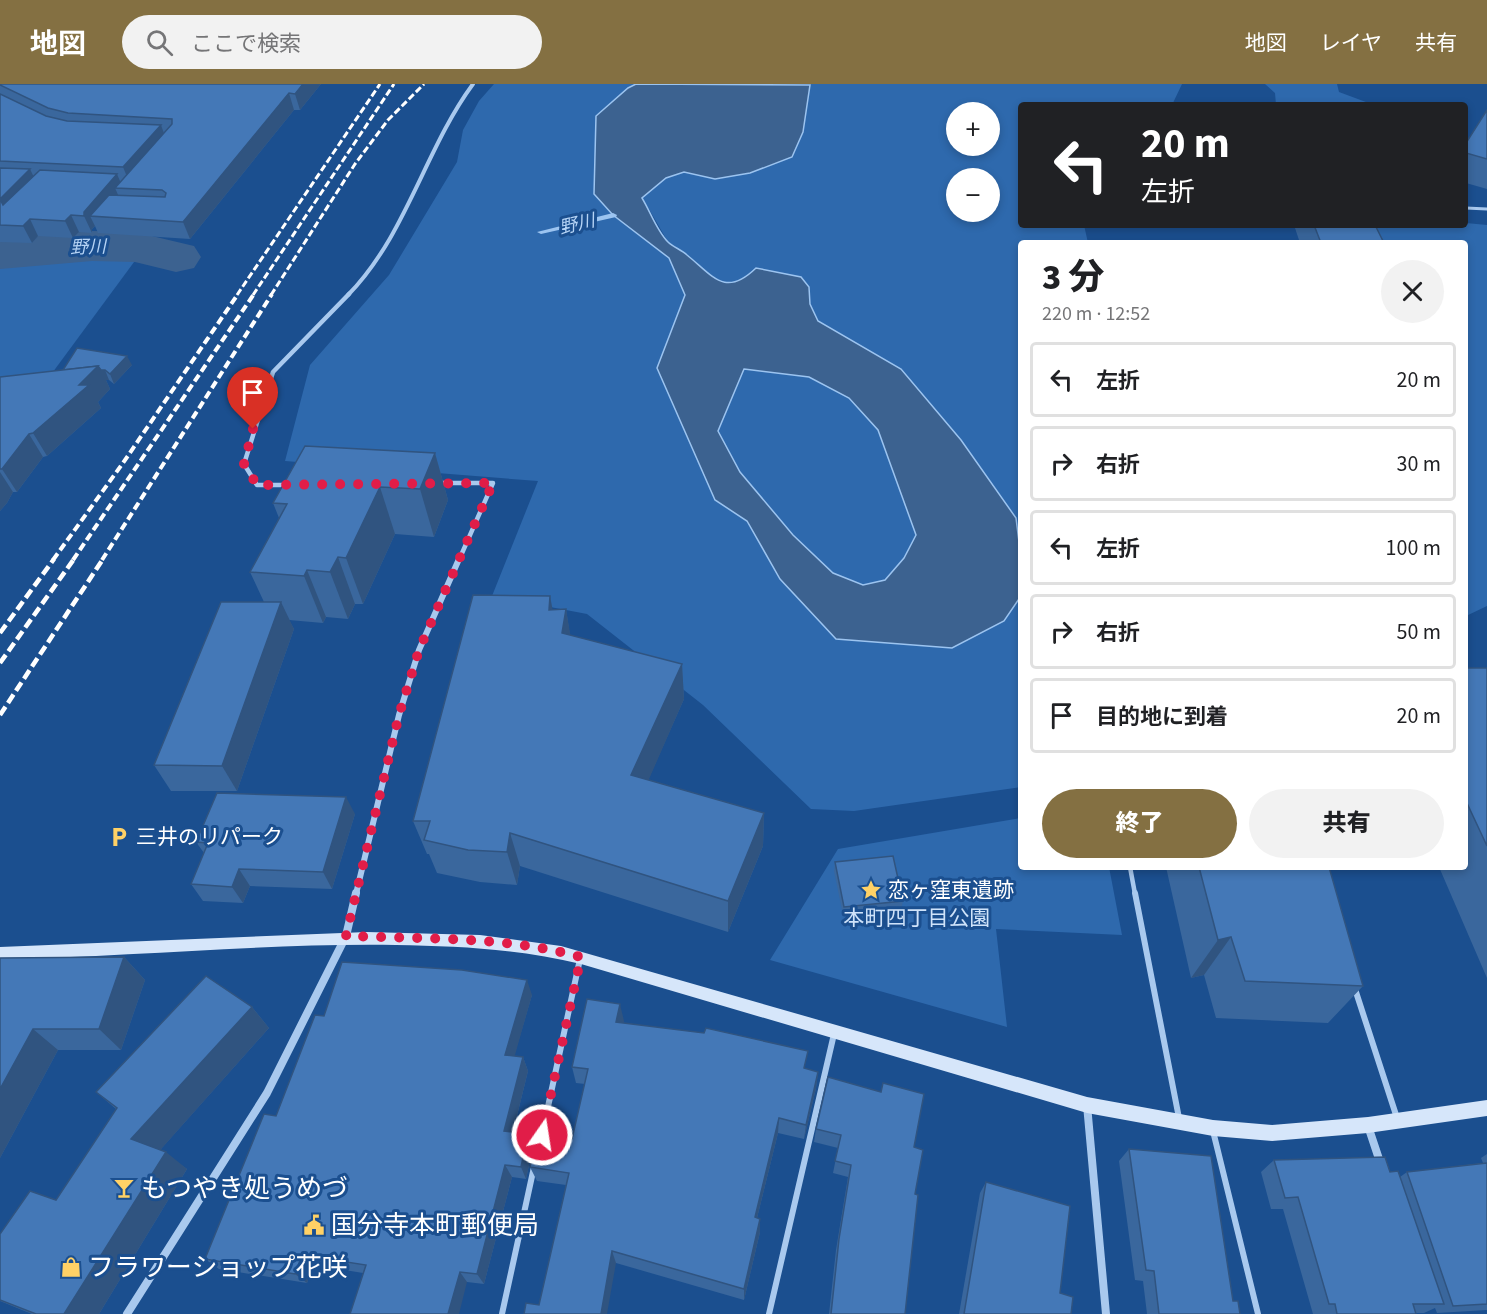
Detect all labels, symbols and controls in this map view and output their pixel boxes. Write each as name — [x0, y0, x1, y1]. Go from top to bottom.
search box — [122, 15, 542, 69]
text: 地図 — [30, 24, 86, 64]
icon: search — [143, 26, 176, 59]
text: ここで検索 — [191, 28, 301, 60]
text: 地図 — [1245, 28, 1287, 58]
text: レイヤ — [1320, 28, 1382, 58]
text: 共有 — [1415, 28, 1457, 58]
map controls — [946, 102, 1000, 222]
button: + — [946, 102, 1000, 156]
text: 20 m — [1141, 114, 1230, 174]
icon: left — [1042, 126, 1120, 204]
button: − — [946, 168, 1000, 222]
text: 左折 — [1141, 173, 1195, 212]
water label: 野川 — [557, 208, 599, 241]
water label: 野川 — [70, 234, 108, 261]
text: 3 分 — [1042, 252, 1104, 303]
button: close — [1381, 260, 1444, 323]
text: 220 m · 12:52 — [1042, 300, 1150, 328]
icon: left — [1045, 363, 1078, 396]
text: 20 m — [1396, 364, 1441, 396]
text: 左折 — [1096, 365, 1140, 397]
pin — [227, 367, 278, 429]
icon: arrive — [236, 376, 269, 409]
icon: right — [1045, 447, 1078, 480]
text: 30 m — [1396, 448, 1441, 480]
text: 右折 — [1096, 449, 1140, 481]
icon: left — [1045, 531, 1078, 564]
text: 100 m — [1386, 532, 1441, 564]
text: 左折 — [1096, 533, 1140, 565]
icon: right — [1045, 615, 1078, 648]
text: 50 m — [1396, 616, 1441, 648]
text: 右折 — [1096, 617, 1140, 649]
icon: arrive — [1045, 699, 1078, 732]
text: 20 m — [1396, 700, 1441, 732]
text: 目的地に到着 — [1096, 701, 1228, 733]
button: 終了 — [1042, 789, 1237, 858]
button: 共有 — [1249, 789, 1444, 858]
place label: 三井のリパーク — [136, 822, 283, 852]
parking icon: 三井のリパーク — [107, 825, 131, 849]
place label: 恋ヶ窪東遺跡 — [888, 875, 1014, 905]
place icon: 恋ヶ窪東遺跡 — [859, 878, 883, 902]
park label: 本町四丁目公園 — [844, 903, 991, 933]
position arrow — [510, 1103, 574, 1167]
place label: もつやき処うめづ — [141, 1170, 348, 1207]
bar icon: もつやき処うめづ — [112, 1176, 136, 1200]
place label: 国分寺本町郵便局 — [331, 1207, 539, 1244]
public building icon: 国分寺本町郵便局 — [302, 1213, 326, 1237]
place label: フラワーショップ花咲 — [88, 1249, 347, 1286]
shop icon: フラワーショップ花咲 — [59, 1255, 83, 1279]

